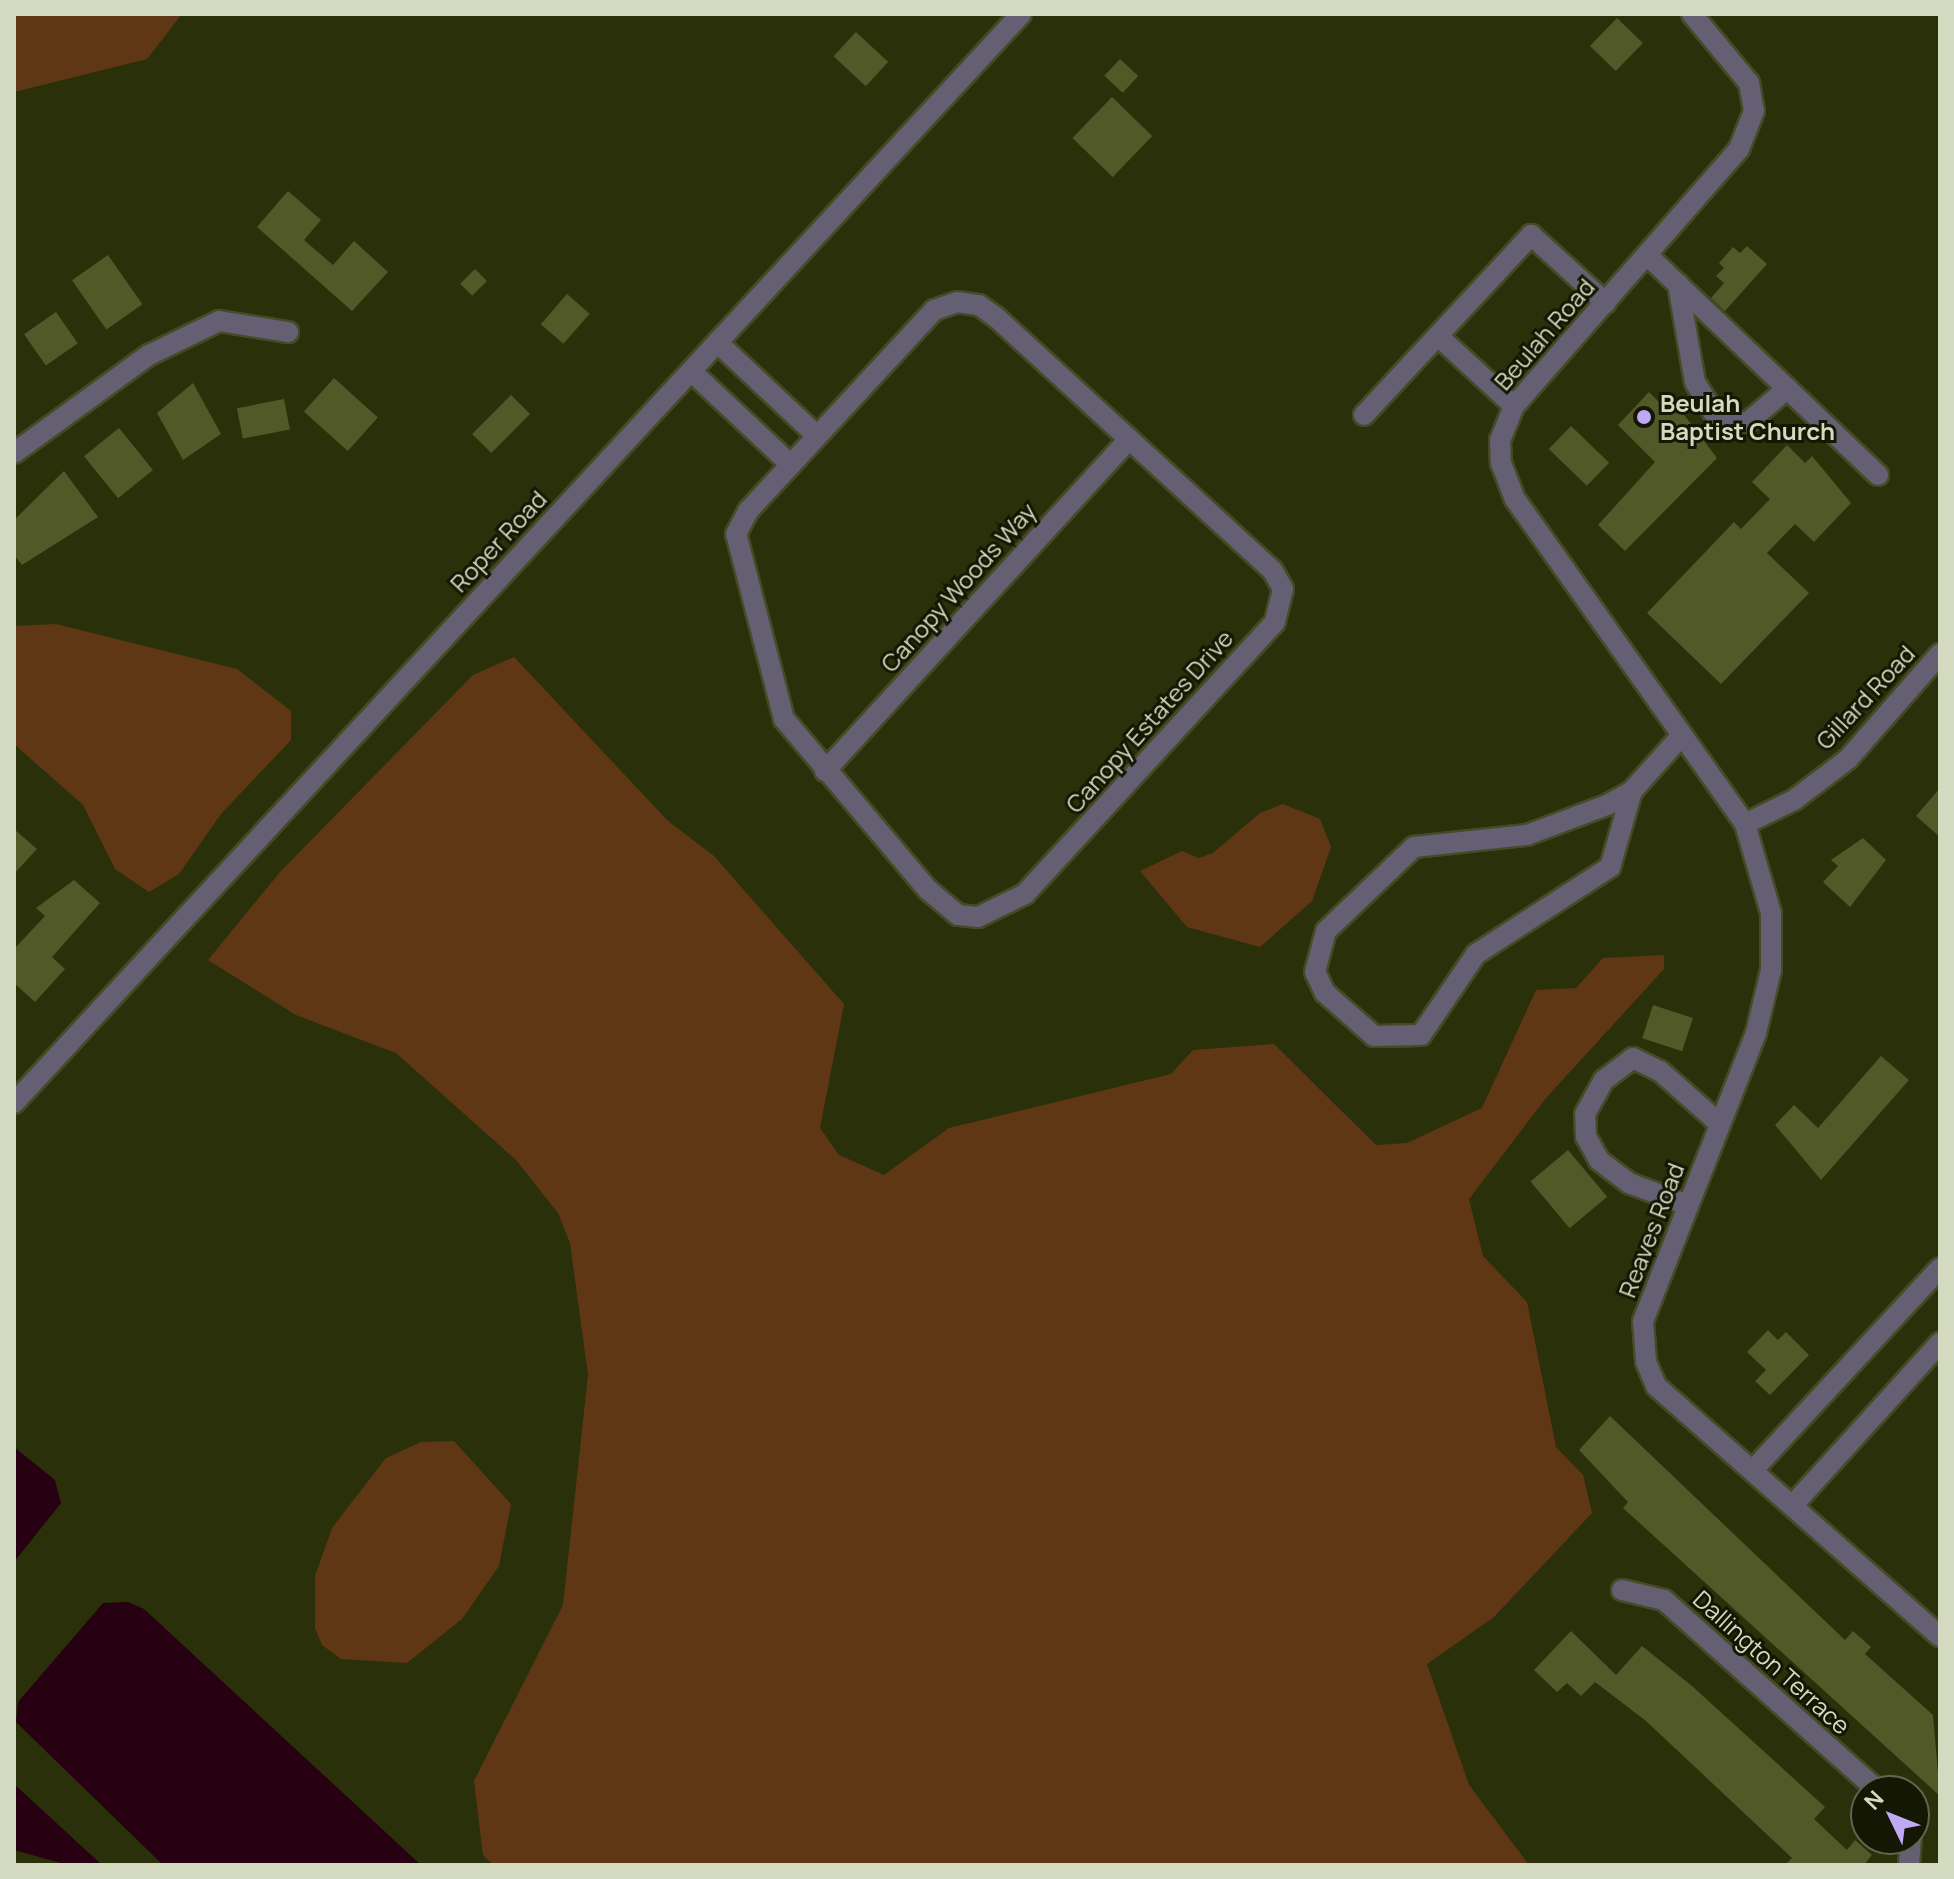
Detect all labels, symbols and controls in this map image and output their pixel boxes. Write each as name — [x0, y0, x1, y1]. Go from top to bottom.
street label: Beulah Road — [1488, 273, 1600, 395]
place label: Beulah Baptist Church — [1660, 389, 1835, 445]
marker: Beulah Baptist Church — [1635, 408, 1653, 426]
street label: Roper Road — [444, 484, 552, 598]
street label: Canopy Woods Way — [874, 496, 1042, 678]
street label: Canopy Estates Drive — [1059, 624, 1239, 818]
street label: Gillard Road — [1810, 639, 1920, 755]
street label: Reaves Road — [1612, 1159, 1690, 1301]
street label: Dallington Terrace — [1688, 1584, 1856, 1740]
north arrow — [1850, 1775, 1930, 1855]
text: N — [1858, 1784, 1890, 1816]

